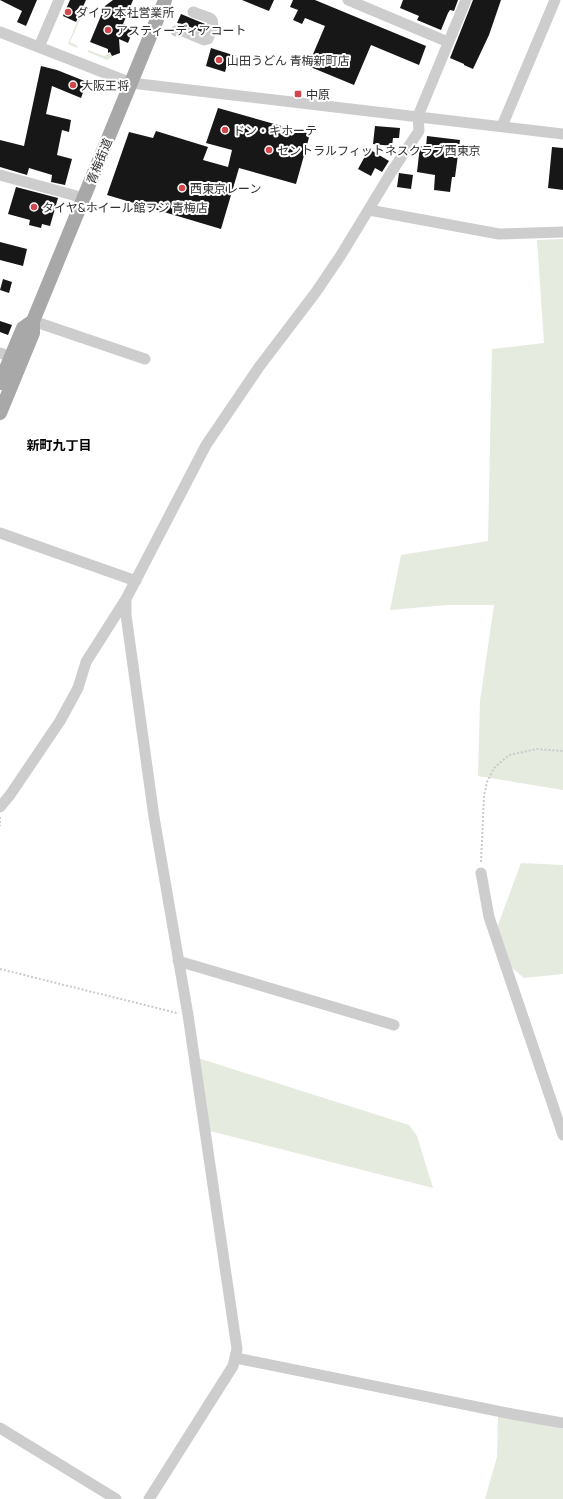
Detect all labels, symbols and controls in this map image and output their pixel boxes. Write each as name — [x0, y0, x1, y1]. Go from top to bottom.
place label: ダイワ 本社営業所 — [76, 4, 174, 21]
marker: ダイワ 本社営業所 — [63, 7, 73, 17]
place label: アスティーディアコート — [116, 22, 246, 39]
marker: アスティーディアコート — [103, 25, 113, 35]
place label: 山田うどん 青梅新町店 — [227, 52, 349, 69]
marker: 山田うどん 青梅新町店 — [214, 55, 224, 65]
place label: 大阪王将 — [81, 77, 129, 94]
marker: 大阪王将 — [68, 80, 78, 90]
place label: 中原 — [306, 86, 330, 103]
marker: 中原 — [293, 89, 303, 99]
place label: ドン・キホーテ — [233, 122, 317, 139]
marker: ドン・キホーテ — [220, 125, 230, 135]
street label: 青梅街道 — [82, 136, 116, 186]
place label: セントラルフィットネスクラブ西東京 — [277, 142, 481, 159]
marker: セントラルフィットネスクラブ西東京 — [264, 145, 274, 155]
place label: 西東京レーン — [190, 180, 261, 197]
marker: 西東京レーン — [177, 183, 187, 193]
place label: タイヤ&ホイール館フジ 青梅店 — [42, 199, 208, 216]
marker: タイヤ&ホイール館フジ 青梅店 — [29, 202, 39, 212]
district label: 新町九丁目 — [26, 436, 92, 454]

